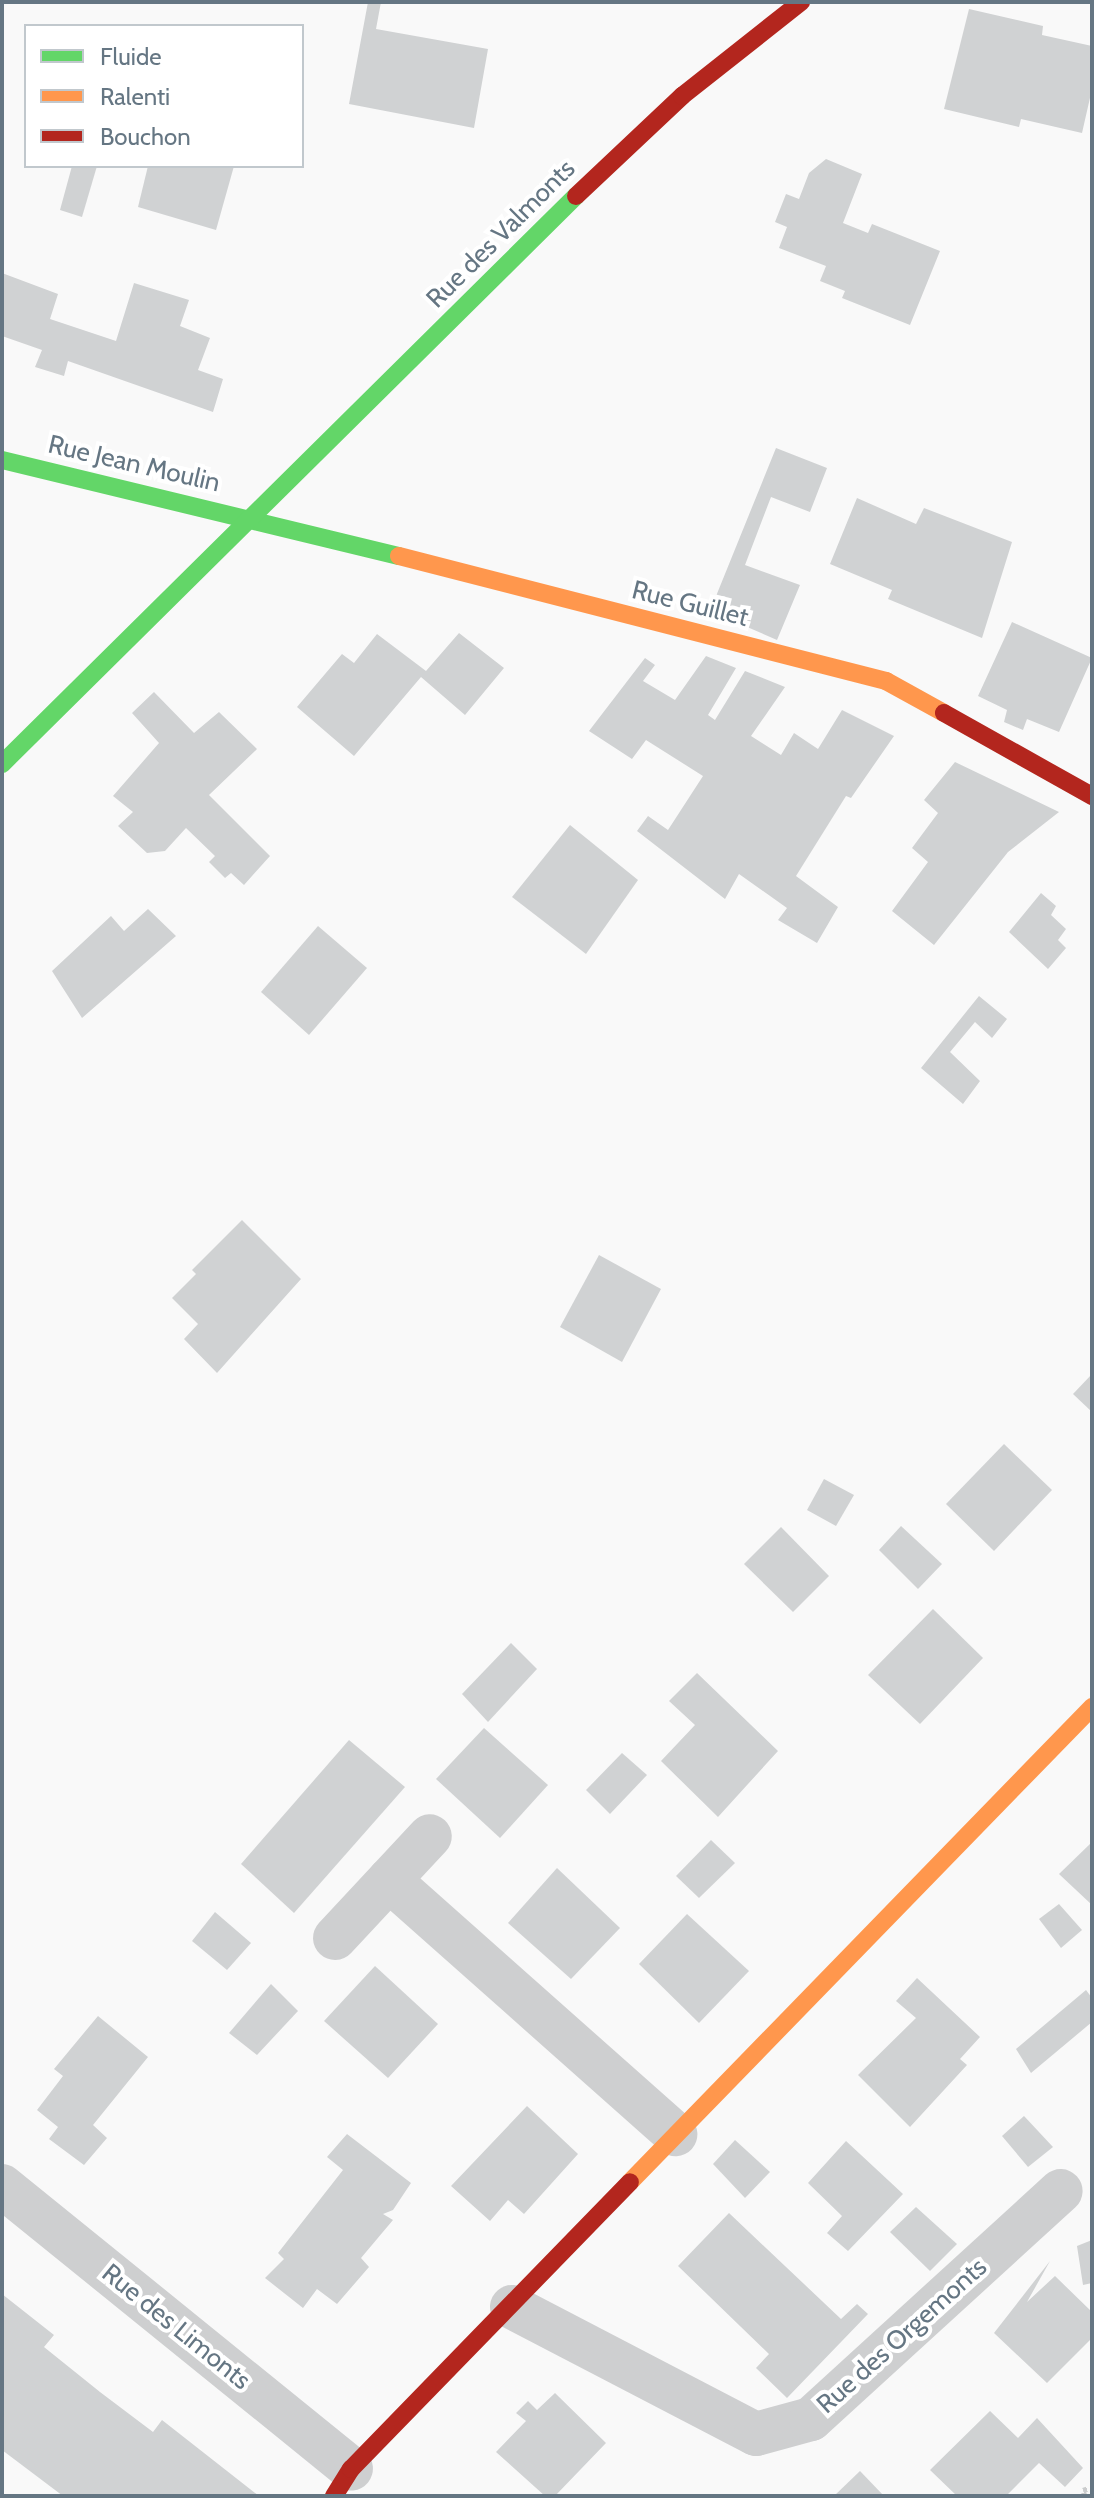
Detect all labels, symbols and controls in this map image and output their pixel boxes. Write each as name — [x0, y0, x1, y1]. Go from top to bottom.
legend — [24, 24, 304, 168]
text: Fluide — [100, 42, 162, 71]
text: Ralenti — [100, 82, 170, 111]
text: Bouchon — [100, 122, 191, 151]
street label: Rue des Valmonts — [420, 153, 582, 315]
street label: Rue Jean Moulin — [45, 429, 223, 499]
street label: Rue Guillet — [629, 574, 751, 634]
street label: Rue des Orgemonts — [811, 2252, 993, 2420]
street label: Rue des Limonts — [95, 2258, 257, 2396]

